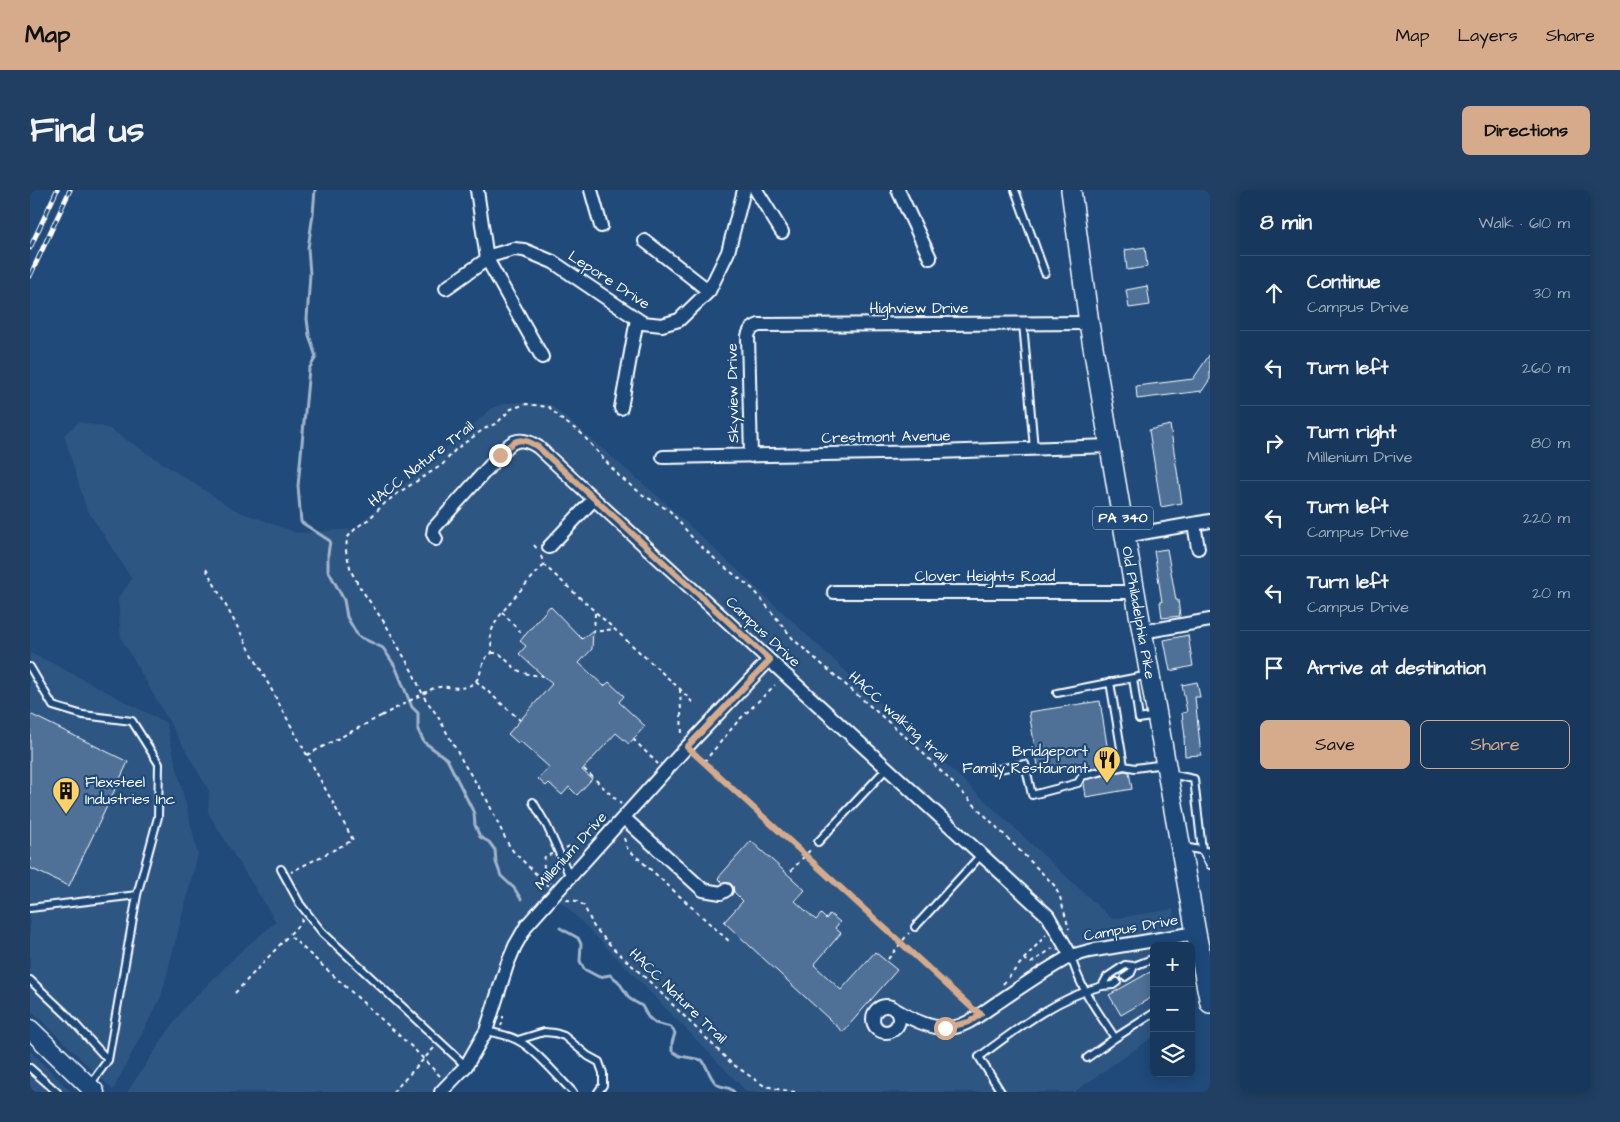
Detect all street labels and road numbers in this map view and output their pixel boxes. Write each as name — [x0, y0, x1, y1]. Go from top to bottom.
street label: Lepore Drive — [564, 246, 654, 314]
street label: Highview Drive — [870, 298, 968, 320]
street label: Skyview Drive — [722, 343, 745, 443]
street label: HACC Nature Trail — [364, 416, 478, 512]
street label: Crestmont Avenue — [821, 425, 951, 449]
road number: PA 340 — [1093, 506, 1153, 529]
street label: Old Philadelphia Pike — [1117, 544, 1161, 681]
street label: Clover Heights Road — [915, 566, 1055, 588]
street label: Campus Drive — [721, 592, 805, 672]
street label: HACC walking trail — [843, 667, 952, 768]
street label: Millenium Drive — [530, 807, 612, 895]
street label: Campus Drive — [1082, 909, 1180, 947]
street label: HACC Nature Trail — [624, 944, 732, 1048]

